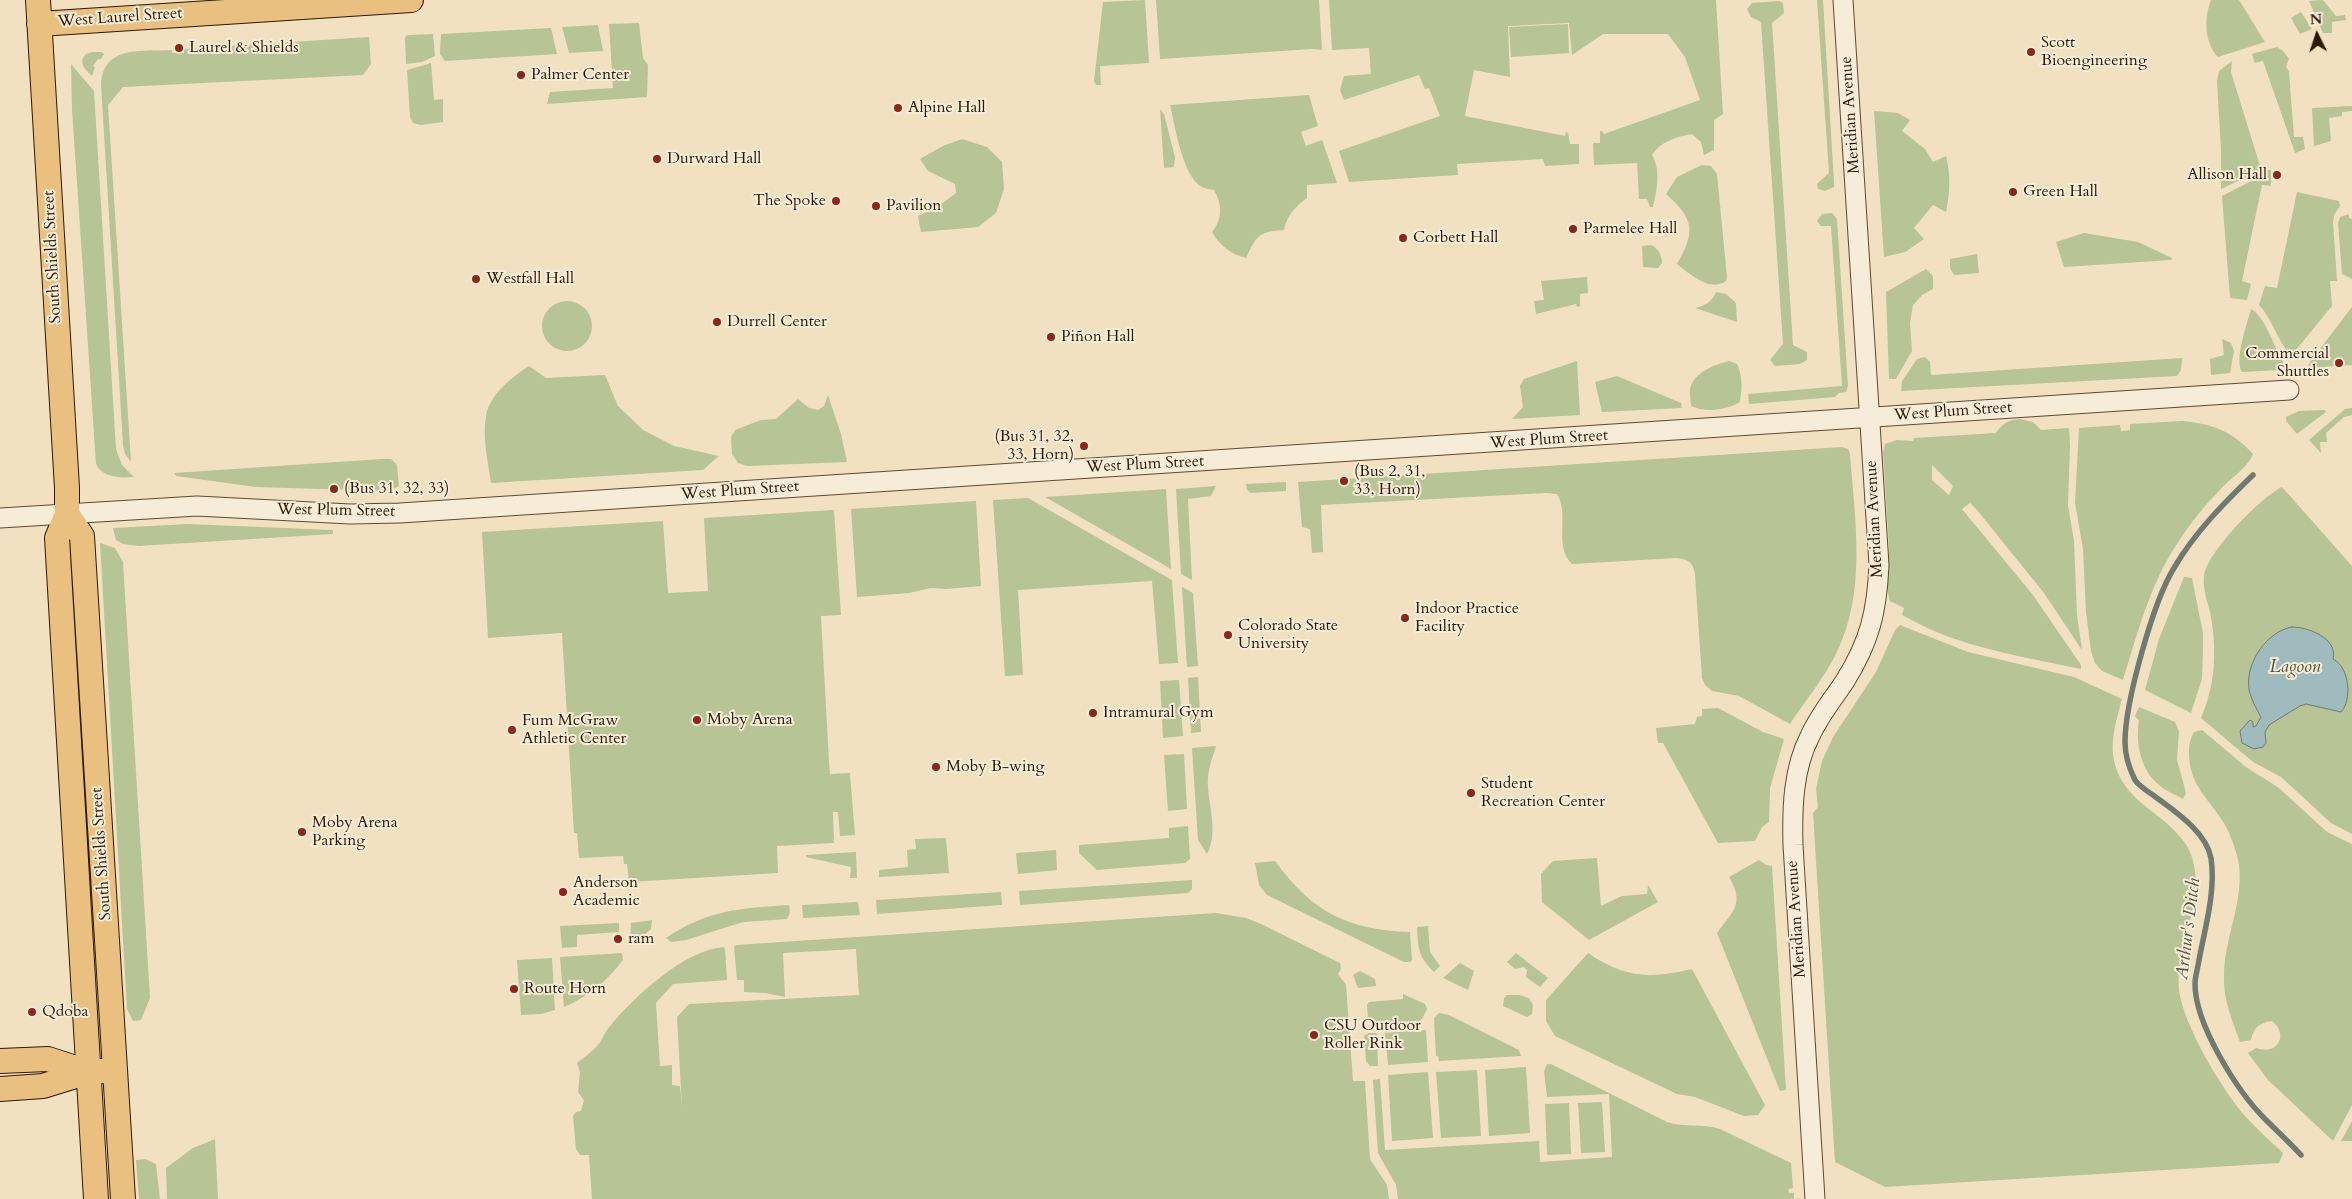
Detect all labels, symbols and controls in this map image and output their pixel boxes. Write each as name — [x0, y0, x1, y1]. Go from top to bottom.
street label: West Laurel Street — [57, 4, 183, 32]
north arrow — [2292, 10, 2342, 60]
text: N — [2309, 10, 2323, 29]
place label: Scott Bioengineering — [2041, 33, 2147, 71]
place label: Laurel & Shields — [189, 38, 299, 58]
marker: Laurel & Shields — [173, 42, 185, 54]
marker: Scott Bioengineering — [2025, 46, 2037, 58]
street label: Meridian Avenue — [1837, 56, 1865, 174]
place label: Palmer Center — [531, 65, 629, 85]
marker: Palmer Center — [515, 69, 527, 81]
place label: Alpine Hall — [908, 98, 986, 118]
marker: Alpine Hall — [892, 102, 904, 114]
place label: Durward Hall — [667, 149, 761, 169]
marker: Durward Hall — [651, 153, 663, 165]
place label: Allison Hall — [2187, 165, 2267, 185]
marker: Allison Hall — [2271, 169, 2283, 181]
place label: Green Hall — [2023, 182, 2098, 202]
marker: Green Hall — [2007, 186, 2019, 198]
street label: South Shields Street — [40, 190, 66, 324]
place label: The Spoke — [753, 191, 826, 211]
marker: The Spoke — [830, 195, 842, 207]
place label: Pavilion — [886, 196, 941, 216]
marker: Pavilion — [870, 200, 882, 212]
place label: Parmelee Hall — [1583, 219, 1677, 239]
marker: Parmelee Hall — [1567, 223, 1579, 235]
place label: Corbett Hall — [1413, 228, 1498, 248]
marker: Corbett Hall — [1397, 232, 1409, 244]
place label: Westfall Hall — [486, 269, 574, 289]
marker: Westfall Hall — [470, 273, 482, 285]
place label: Durrell Center — [727, 312, 827, 332]
marker: Durrell Center — [711, 316, 723, 328]
place label: Piñon Hall — [1061, 327, 1135, 347]
marker: Piñon Hall — [1045, 331, 1057, 343]
place label: Commercial Shuttles — [2245, 344, 2329, 382]
marker: Commercial Shuttles — [2333, 357, 2345, 369]
street label: West Plum Street — [1893, 398, 2013, 426]
street label: West Plum Street — [1489, 426, 1609, 454]
place label: (Bus 31, 32, 33, Horn) — [994, 427, 1074, 465]
marker: (Bus 31, 32, 33, Horn) — [1078, 440, 1090, 452]
street label: West Plum Street — [1085, 452, 1205, 478]
street label: Meridian Avenue — [1862, 460, 1888, 578]
place label: (Bus 2, 31, 33, Horn) — [1354, 462, 1425, 500]
marker: (Bus 2, 31, 33, Horn) — [1338, 475, 1350, 487]
street label: West Plum Street — [680, 477, 800, 505]
place label: (Bus 31, 32, 33) — [344, 479, 449, 499]
marker: (Bus 31, 32, 33) — [328, 483, 340, 495]
street label: West Plum Street — [277, 500, 395, 522]
place label: Indoor Practice Facility — [1415, 599, 1519, 637]
marker: Indoor Practice Facility — [1399, 612, 1411, 624]
place label: Colorado State University — [1238, 616, 1338, 654]
marker: Colorado State University — [1222, 629, 1234, 641]
water label: Lagoon — [2269, 657, 2321, 679]
place label: Intramural Gym — [1103, 703, 1213, 723]
marker: Intramural Gym — [1087, 707, 1099, 719]
place label: Moby Arena — [707, 710, 793, 730]
place label: Fum McGraw Athletic Center — [522, 711, 626, 749]
marker: Moby Arena — [691, 714, 703, 726]
marker: Fum McGraw Athletic Center — [506, 724, 518, 736]
place label: Moby B-wing — [946, 757, 1044, 777]
marker: Moby B-wing — [930, 761, 942, 773]
place label: Student Recreation Center — [1481, 774, 1605, 812]
street label: South Shields Street — [88, 787, 116, 921]
marker: Student Recreation Center — [1465, 787, 1477, 799]
place label: Moby Arena Parking — [312, 813, 398, 851]
marker: Moby Arena Parking — [296, 826, 308, 838]
street label: Meridian Avenue — [1783, 860, 1811, 978]
place label: Anderson Academic — [573, 873, 640, 911]
water label: Arthur's Ditch — [2172, 877, 2206, 981]
marker: Anderson Academic — [557, 886, 569, 898]
place label: ram — [628, 929, 654, 949]
marker: ram — [612, 933, 624, 945]
place label: Route Horn — [524, 979, 606, 999]
marker: Route Horn — [508, 983, 520, 995]
place label: Qdoba — [42, 1002, 88, 1022]
marker: Qdoba — [26, 1006, 38, 1018]
place label: CSU Outdoor Roller Rink — [1324, 1016, 1421, 1054]
marker: CSU Outdoor Roller Rink — [1308, 1029, 1320, 1041]

